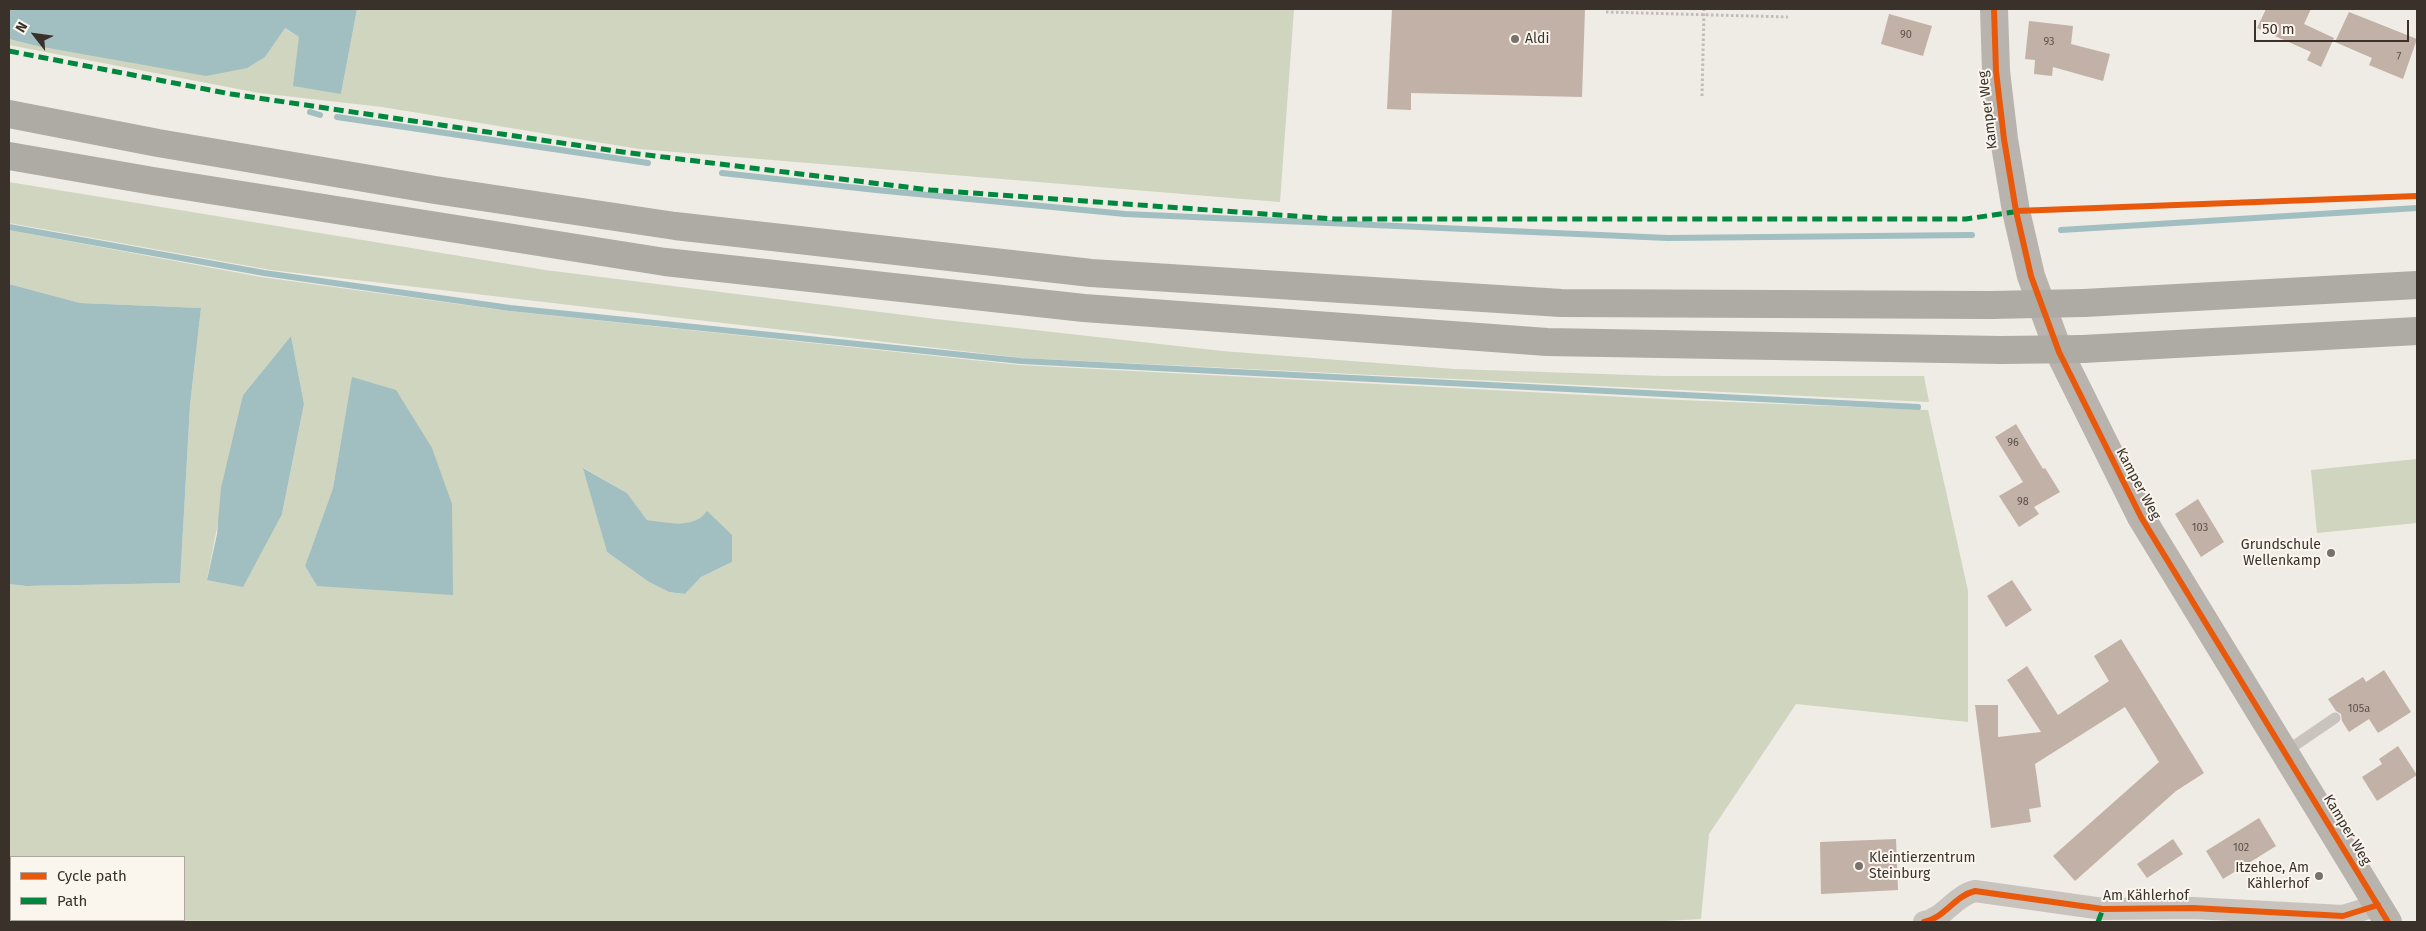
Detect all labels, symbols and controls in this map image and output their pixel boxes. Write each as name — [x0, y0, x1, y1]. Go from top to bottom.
north arrow — [10, 10, 60, 60]
scale bar — [2256, 10, 2411, 42]
text: N — [12, 19, 31, 36]
text: 50 m — [2262, 20, 2295, 38]
house number: 90 — [1900, 28, 1912, 42]
place label: Aldi — [1525, 31, 1549, 47]
marker: Aldi — [1509, 33, 1521, 45]
house number: 93 — [2043, 35, 2055, 49]
house number: 7 — [2397, 50, 2401, 64]
street label: Kamper Weg — [1975, 70, 2001, 150]
house number: 96 — [2007, 436, 2019, 450]
street label: Kamper Weg — [2112, 445, 2164, 523]
house number: 98 — [2017, 495, 2029, 509]
house number: 103 — [2192, 521, 2208, 535]
place label: Grundschule Wellenkamp — [2241, 537, 2321, 570]
marker: Grundschule Wellenkamp — [2325, 547, 2337, 559]
house number: 105a — [2348, 702, 2370, 716]
street label: Kamper Weg — [2319, 792, 2375, 868]
house number: 102 — [2233, 841, 2249, 855]
place label: Kleintierzentrum Steinburg — [1869, 850, 1975, 882]
legend — [10, 856, 185, 921]
marker: Kleintierzentrum Steinburg — [1853, 860, 1865, 872]
place label: Itzehoe, Am Kählerhof — [2235, 860, 2309, 892]
text: Cycle path — [57, 867, 127, 885]
marker: Itzehoe, Am Kählerhof — [2313, 870, 2325, 882]
street label: Am Kählerhof — [2103, 888, 2189, 904]
text: Path — [57, 892, 87, 910]

